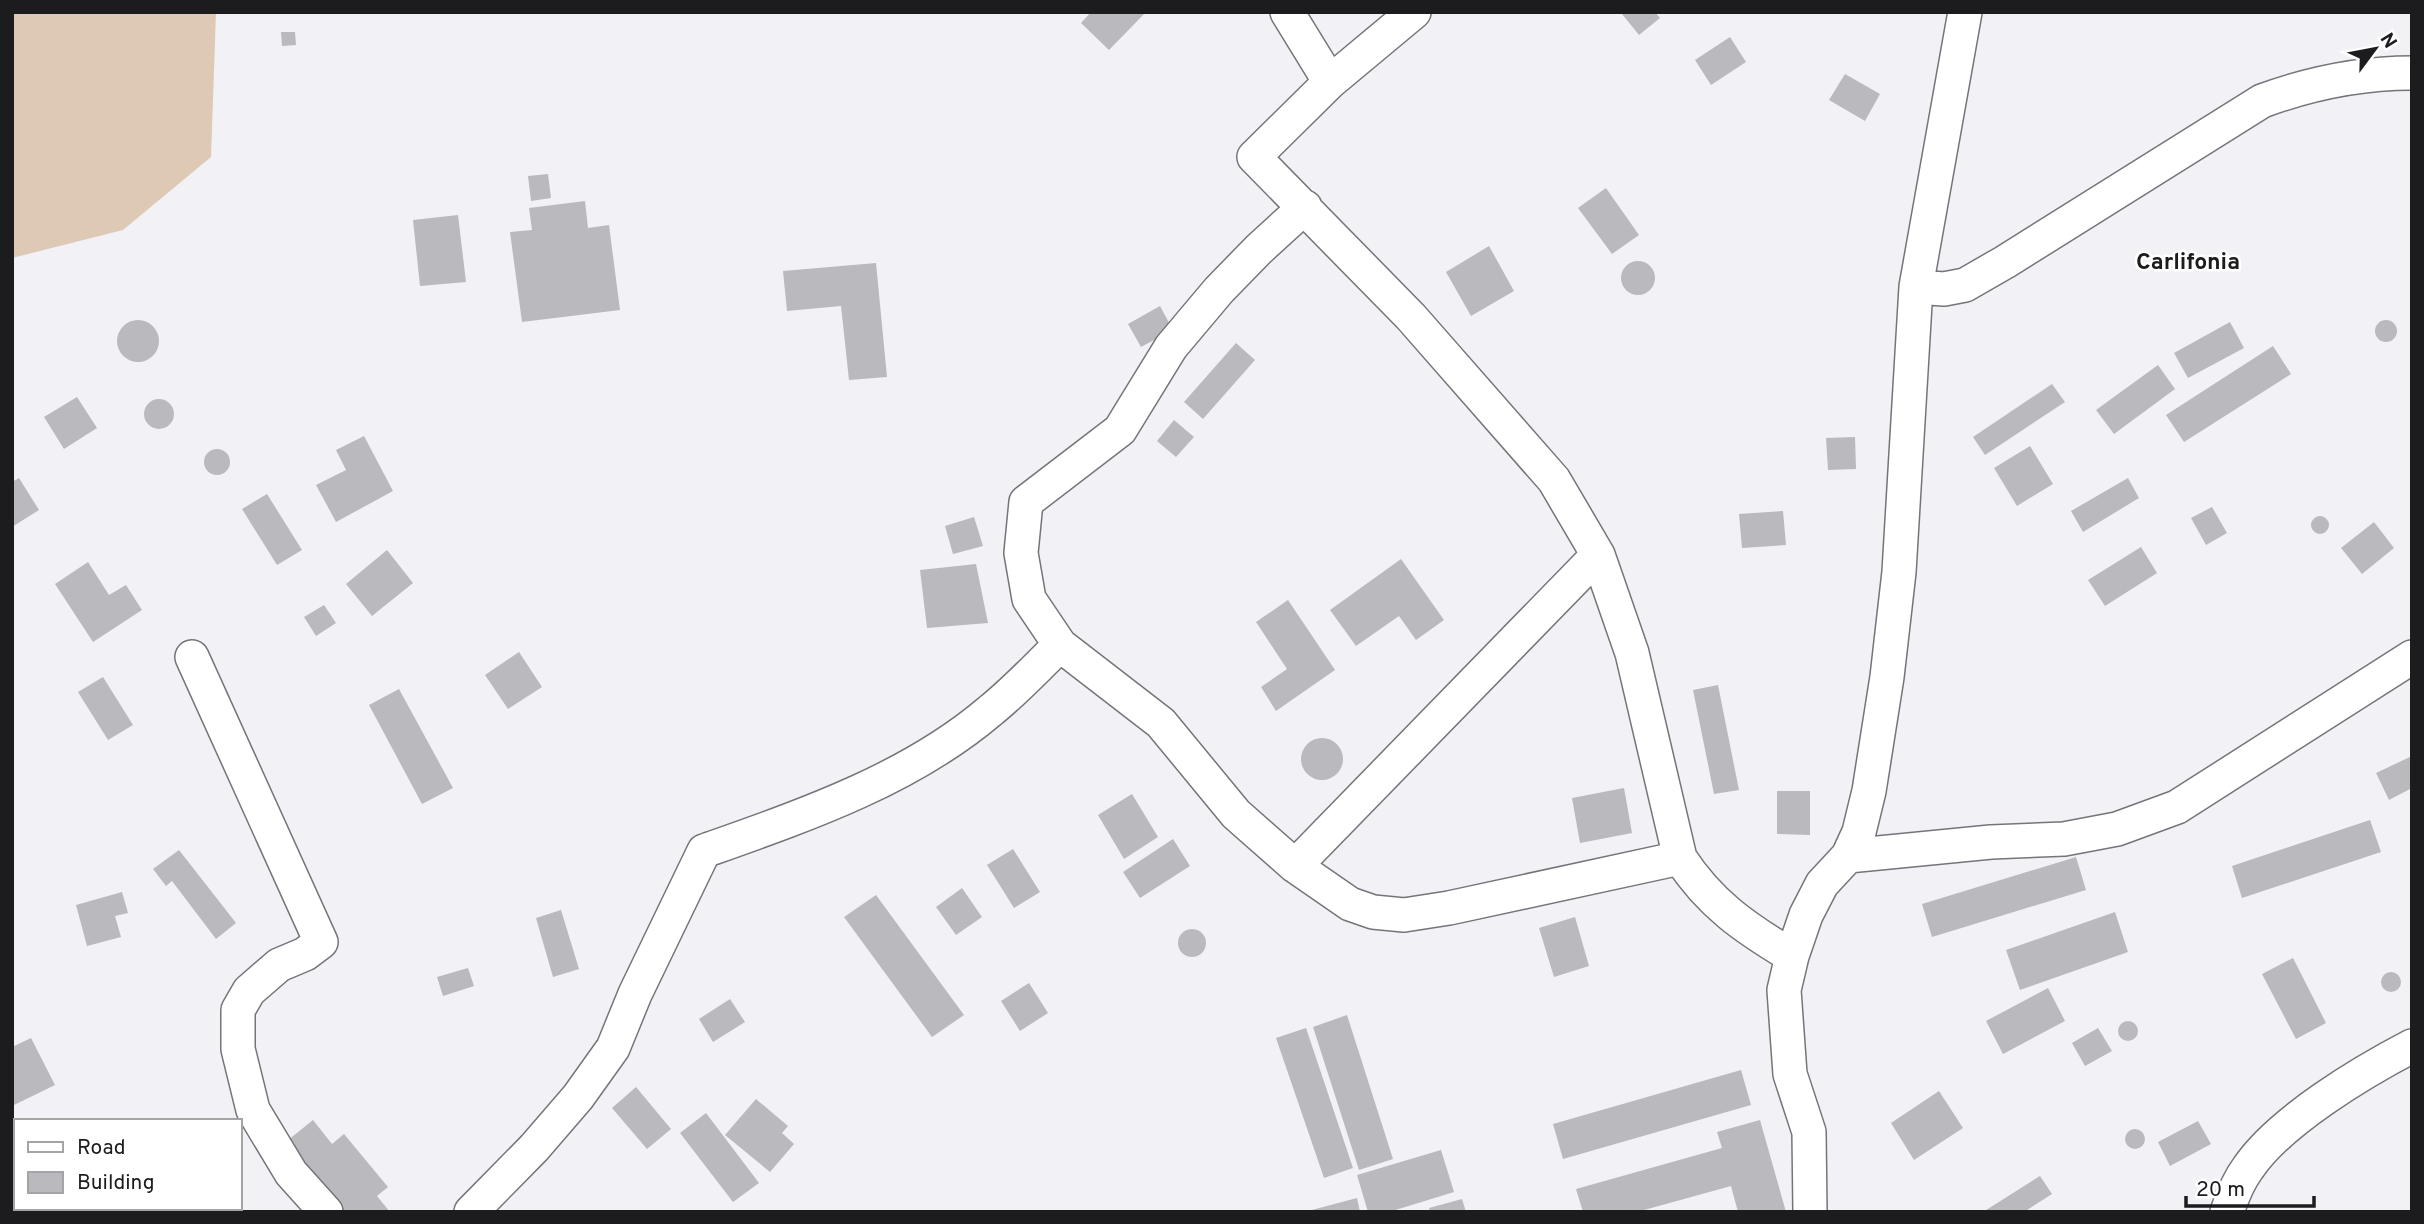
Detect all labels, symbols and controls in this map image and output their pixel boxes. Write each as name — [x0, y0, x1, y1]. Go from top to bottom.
north arrow — [2340, 14, 2410, 84]
text: N — [2374, 29, 2402, 53]
district label: Carlifonia — [2136, 249, 2240, 278]
legend — [14, 1119, 242, 1210]
text: Road — [77, 1135, 126, 1162]
scale bar — [2186, 1164, 2314, 1208]
text: Building — [77, 1170, 155, 1197]
text: 20 m — [2196, 1177, 2245, 1204]

